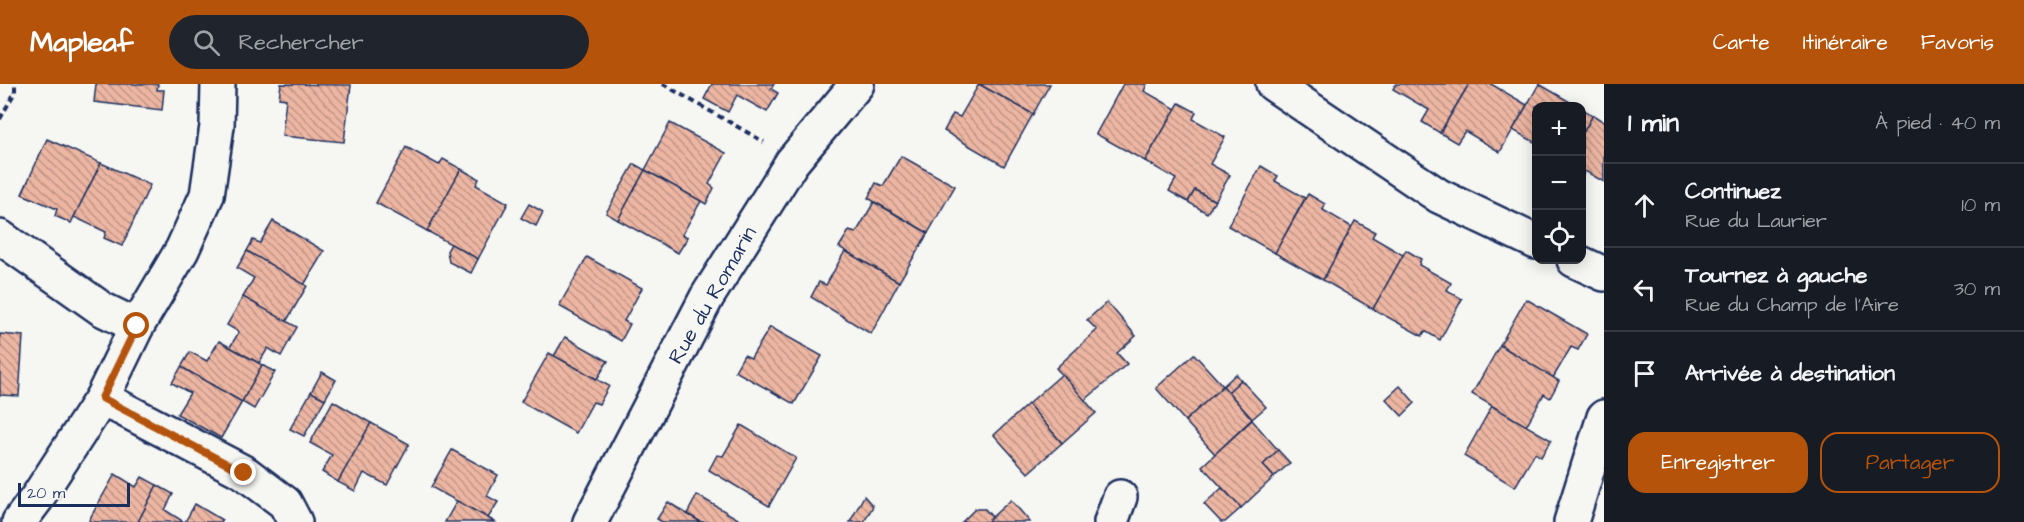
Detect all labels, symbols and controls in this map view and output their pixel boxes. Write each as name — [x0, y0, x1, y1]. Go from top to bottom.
search box — [169, 15, 589, 69]
text: Mapleaf — [30, 23, 133, 62]
icon: search — [190, 26, 223, 59]
text: Rechercher — [238, 27, 364, 58]
text: Carte — [1713, 28, 1770, 57]
text: Itinéraire — [1803, 28, 1888, 57]
text: Favoris — [1921, 28, 1994, 57]
map controls — [1532, 102, 1586, 264]
button: + — [1532, 102, 1586, 156]
text: 1 min — [1628, 105, 1679, 141]
text: À pied · 40 m — [1875, 109, 2000, 137]
button: − — [1532, 156, 1586, 210]
text: Continuez — [1685, 176, 1781, 207]
icon: ahead — [1628, 189, 1661, 222]
text: 10 m — [1961, 191, 2000, 219]
text: Rue du Laurier — [1685, 207, 1827, 235]
button: locate — [1532, 210, 1586, 264]
street label: Rue du Romarin — [661, 221, 764, 369]
text: Tournez à gauche — [1685, 260, 1867, 291]
icon: left — [1628, 273, 1661, 306]
text: 30 m — [1954, 275, 2000, 303]
text: Rue du Champ de l'Aire — [1685, 291, 1899, 319]
route start — [123, 312, 149, 338]
icon: arrive — [1628, 357, 1661, 390]
text: Arrivée à destination — [1685, 358, 1895, 389]
button: Enregistrer — [1628, 432, 1808, 493]
button: Partager — [1820, 432, 2000, 493]
route end — [230, 459, 256, 485]
scale bar — [18, 480, 130, 508]
text: 20 m — [27, 482, 65, 504]

